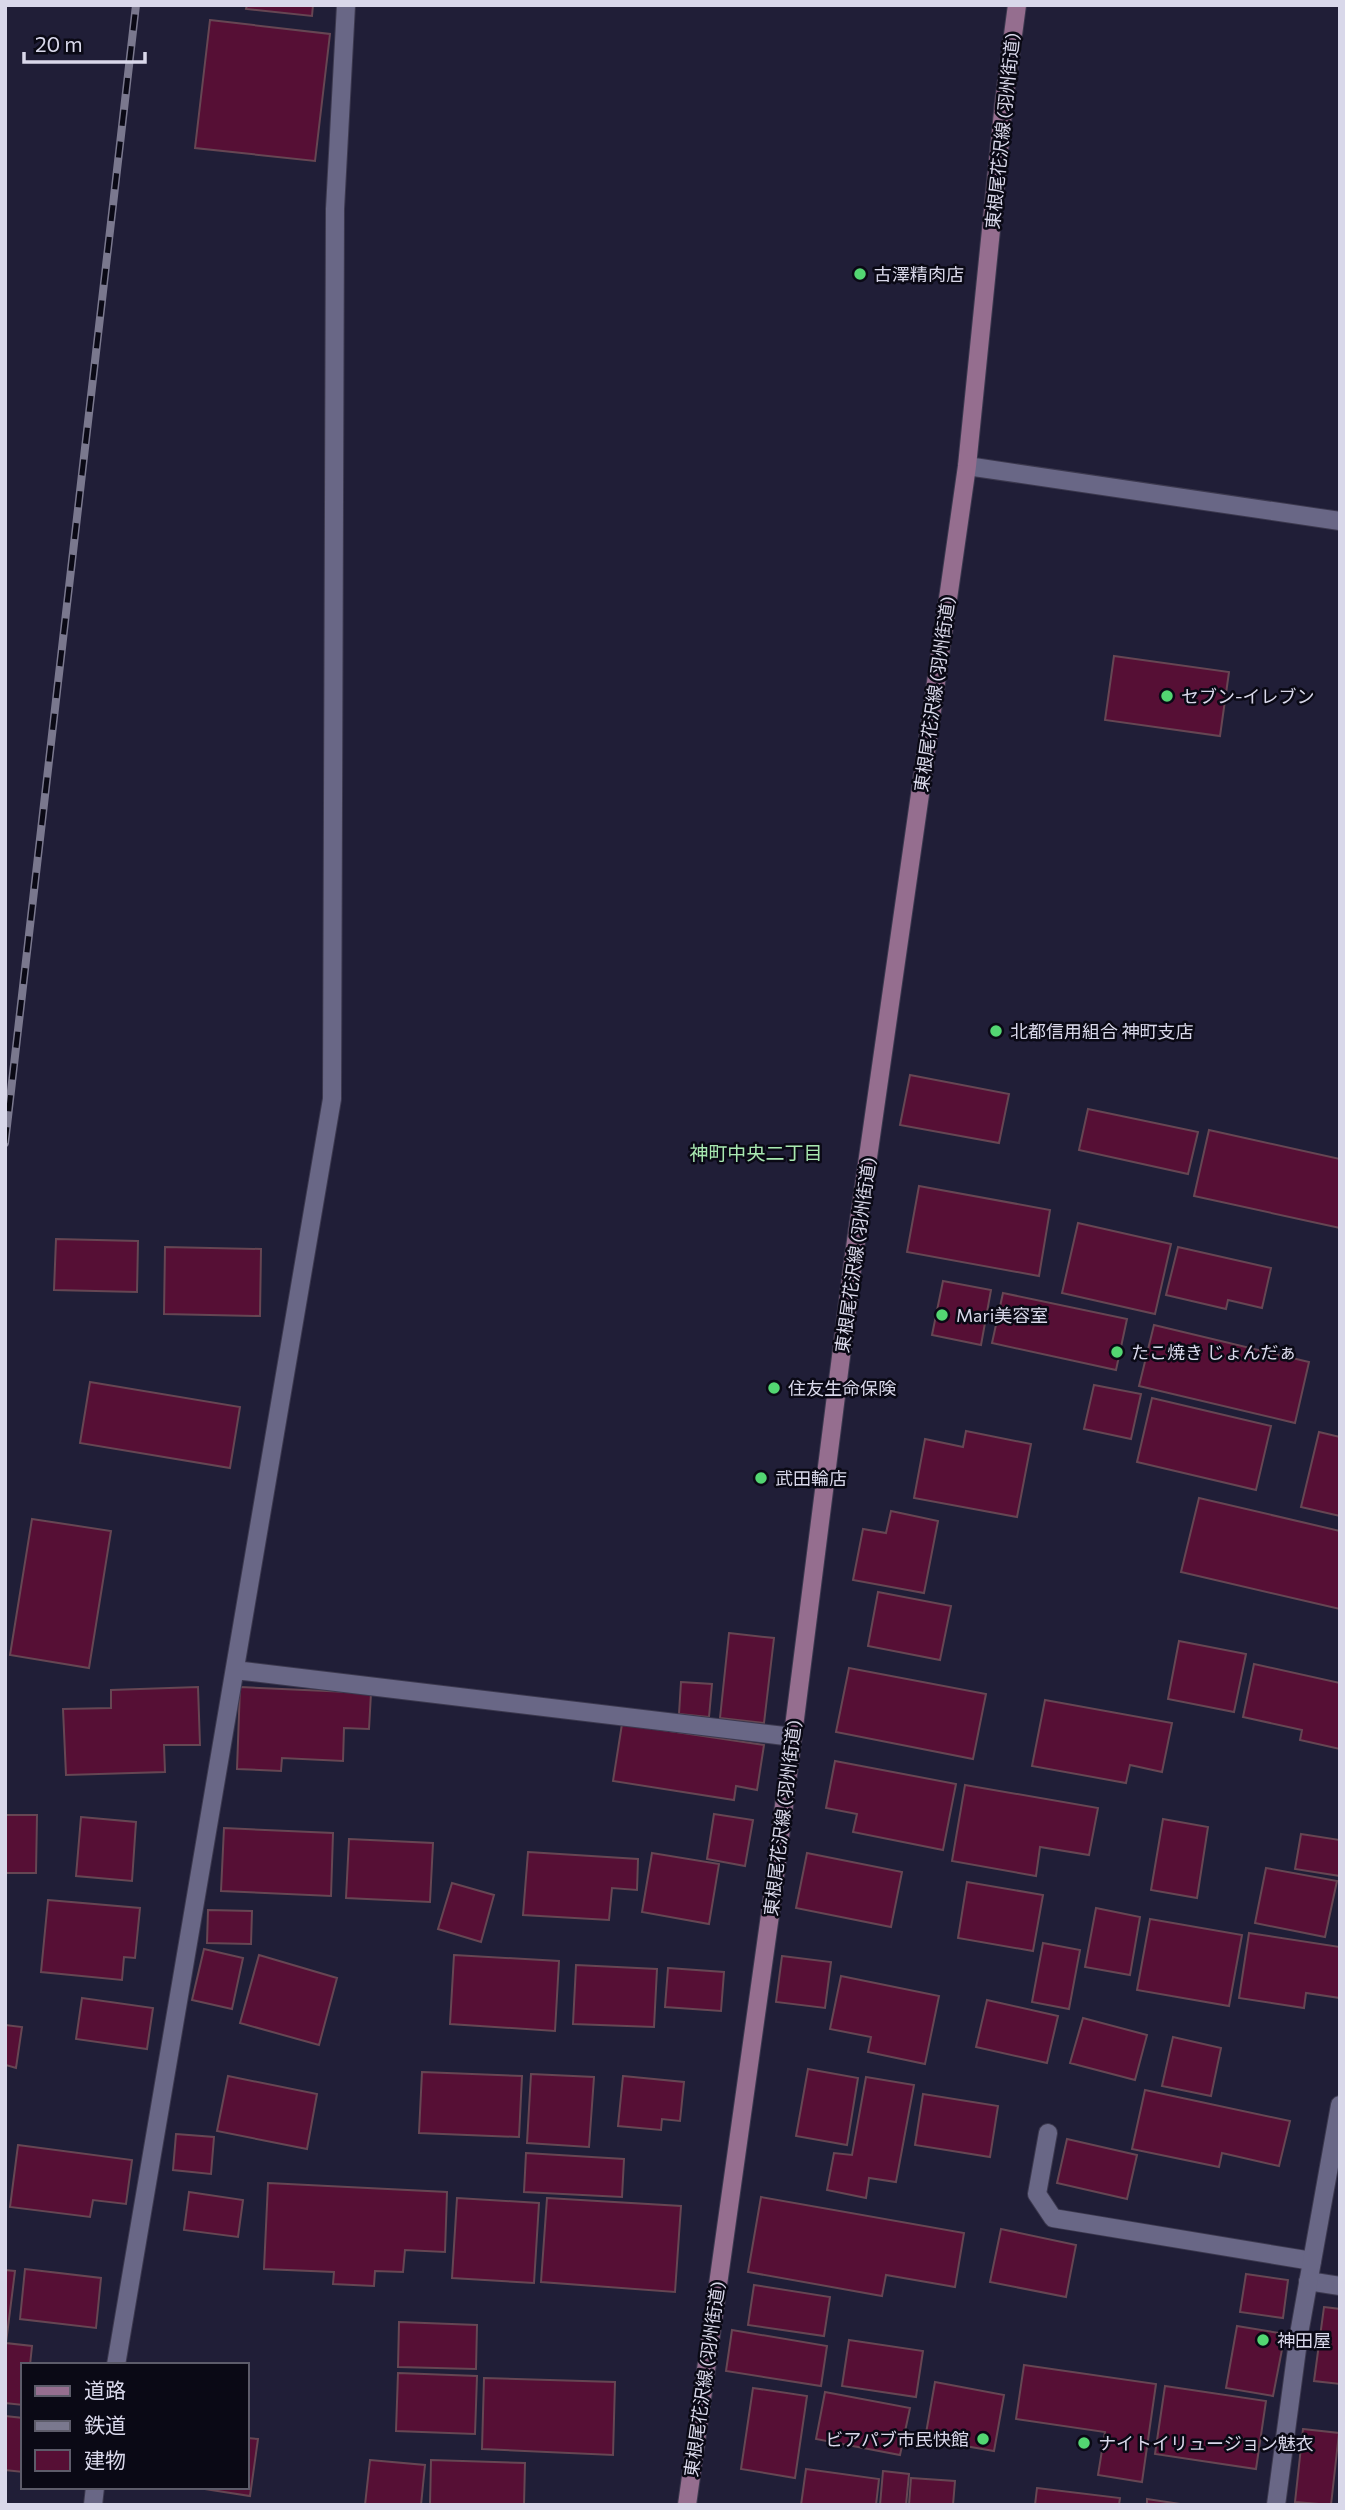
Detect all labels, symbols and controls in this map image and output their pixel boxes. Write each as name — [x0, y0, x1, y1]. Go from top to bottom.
scale bar — [24, 21, 145, 65]
text: 20 m — [35, 31, 83, 56]
street label: 東根尾花沢線 (羽州街道) — [981, 32, 1023, 230]
place label: 古澤精肉店 — [874, 263, 964, 285]
marker: 古澤精肉店 — [852, 266, 868, 282]
street label: 東根尾花沢線 (羽州街道) — [909, 595, 959, 793]
place label: セブン-イレブン — [1181, 685, 1315, 707]
marker: セブン-イレブン — [1159, 688, 1175, 704]
place label: 北都信用組合 神町支店 — [1010, 1020, 1193, 1042]
marker: 北都信用組合 神町支店 — [988, 1023, 1004, 1039]
district label: 神町中央二丁目 — [689, 1141, 823, 1164]
street label: 東根尾花沢線 (羽州街道) — [830, 1156, 880, 1354]
place label: Mari美容室 — [956, 1304, 1048, 1326]
marker: Mari美容室 — [934, 1307, 950, 1323]
place label: たこ焼き じょんだぁ — [1131, 1341, 1296, 1363]
marker: たこ焼き じょんだぁ — [1109, 1344, 1125, 1360]
place label: 住友生命保険 — [788, 1377, 897, 1399]
marker: 住友生命保険 — [766, 1380, 782, 1396]
place label: 武田輪店 — [775, 1467, 847, 1489]
marker: 武田輪店 — [753, 1470, 769, 1486]
street label: 東根尾花沢線 (羽州街道) — [759, 1719, 805, 1917]
street label: 東根尾花沢線 (羽州街道) — [679, 2280, 729, 2478]
place label: 神田屋 — [1277, 2329, 1331, 2351]
marker: 神田屋 — [1255, 2332, 1271, 2348]
legend — [21, 2363, 248, 2489]
text: 道路 — [84, 2377, 126, 2402]
text: 鉄道 — [84, 2412, 126, 2437]
place label: ビアパブ市民快館 — [825, 2428, 969, 2450]
marker: ビアパブ市民快館 — [975, 2431, 991, 2447]
place label: ナイトイリュージョン魅衣 — [1098, 2432, 1314, 2454]
marker: ナイトイリュージョン魅衣 — [1076, 2435, 1092, 2451]
text: 建物 — [84, 2447, 126, 2472]

